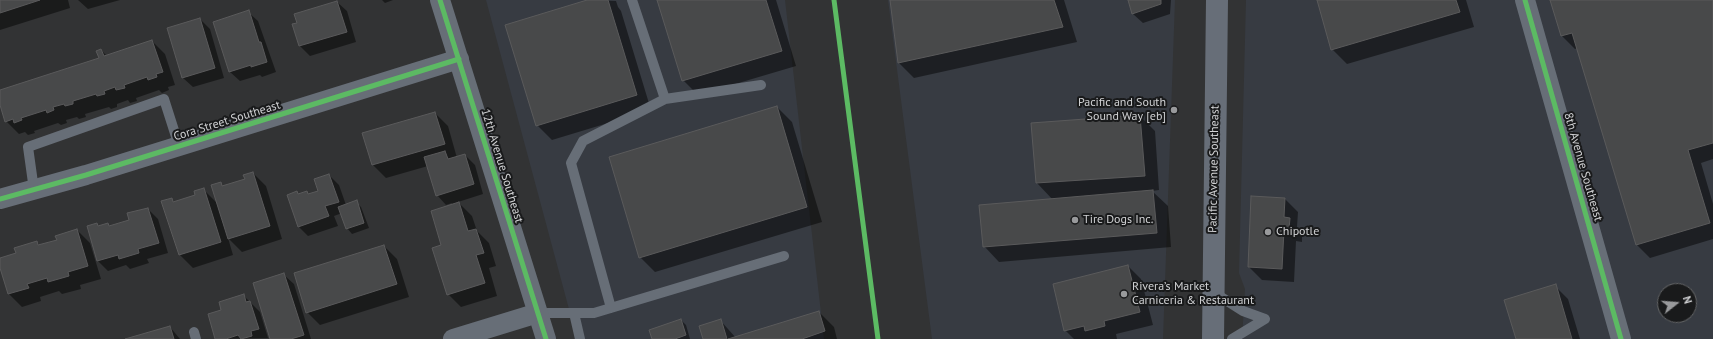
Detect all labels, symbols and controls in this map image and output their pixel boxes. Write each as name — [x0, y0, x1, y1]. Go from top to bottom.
place label: Pacific and South Sound Way [eb] — [1078, 96, 1166, 124]
street label: Cora Street Southeast — [172, 98, 282, 144]
marker: Pacific and South Sound Way [eb] — [1169, 105, 1179, 115]
street label: Pacific Avenue Southeast — [1206, 105, 1222, 233]
street label: 12th Avenue Southeast — [478, 107, 526, 225]
street label: 8th Avenue Southeast — [1561, 111, 1605, 223]
place label: Tire Dogs Inc. — [1083, 213, 1153, 227]
marker: Tire Dogs Inc. — [1070, 215, 1080, 225]
place label: Chipotle — [1276, 225, 1319, 239]
marker: Chipotle — [1263, 227, 1273, 237]
place label: Rivera’s Market Carniceria & Restaurant — [1132, 280, 1254, 308]
north arrow — [1657, 283, 1697, 323]
marker: Rivera’s Market Carniceria & Restaurant — [1119, 289, 1129, 299]
text: N — [1680, 294, 1695, 305]

